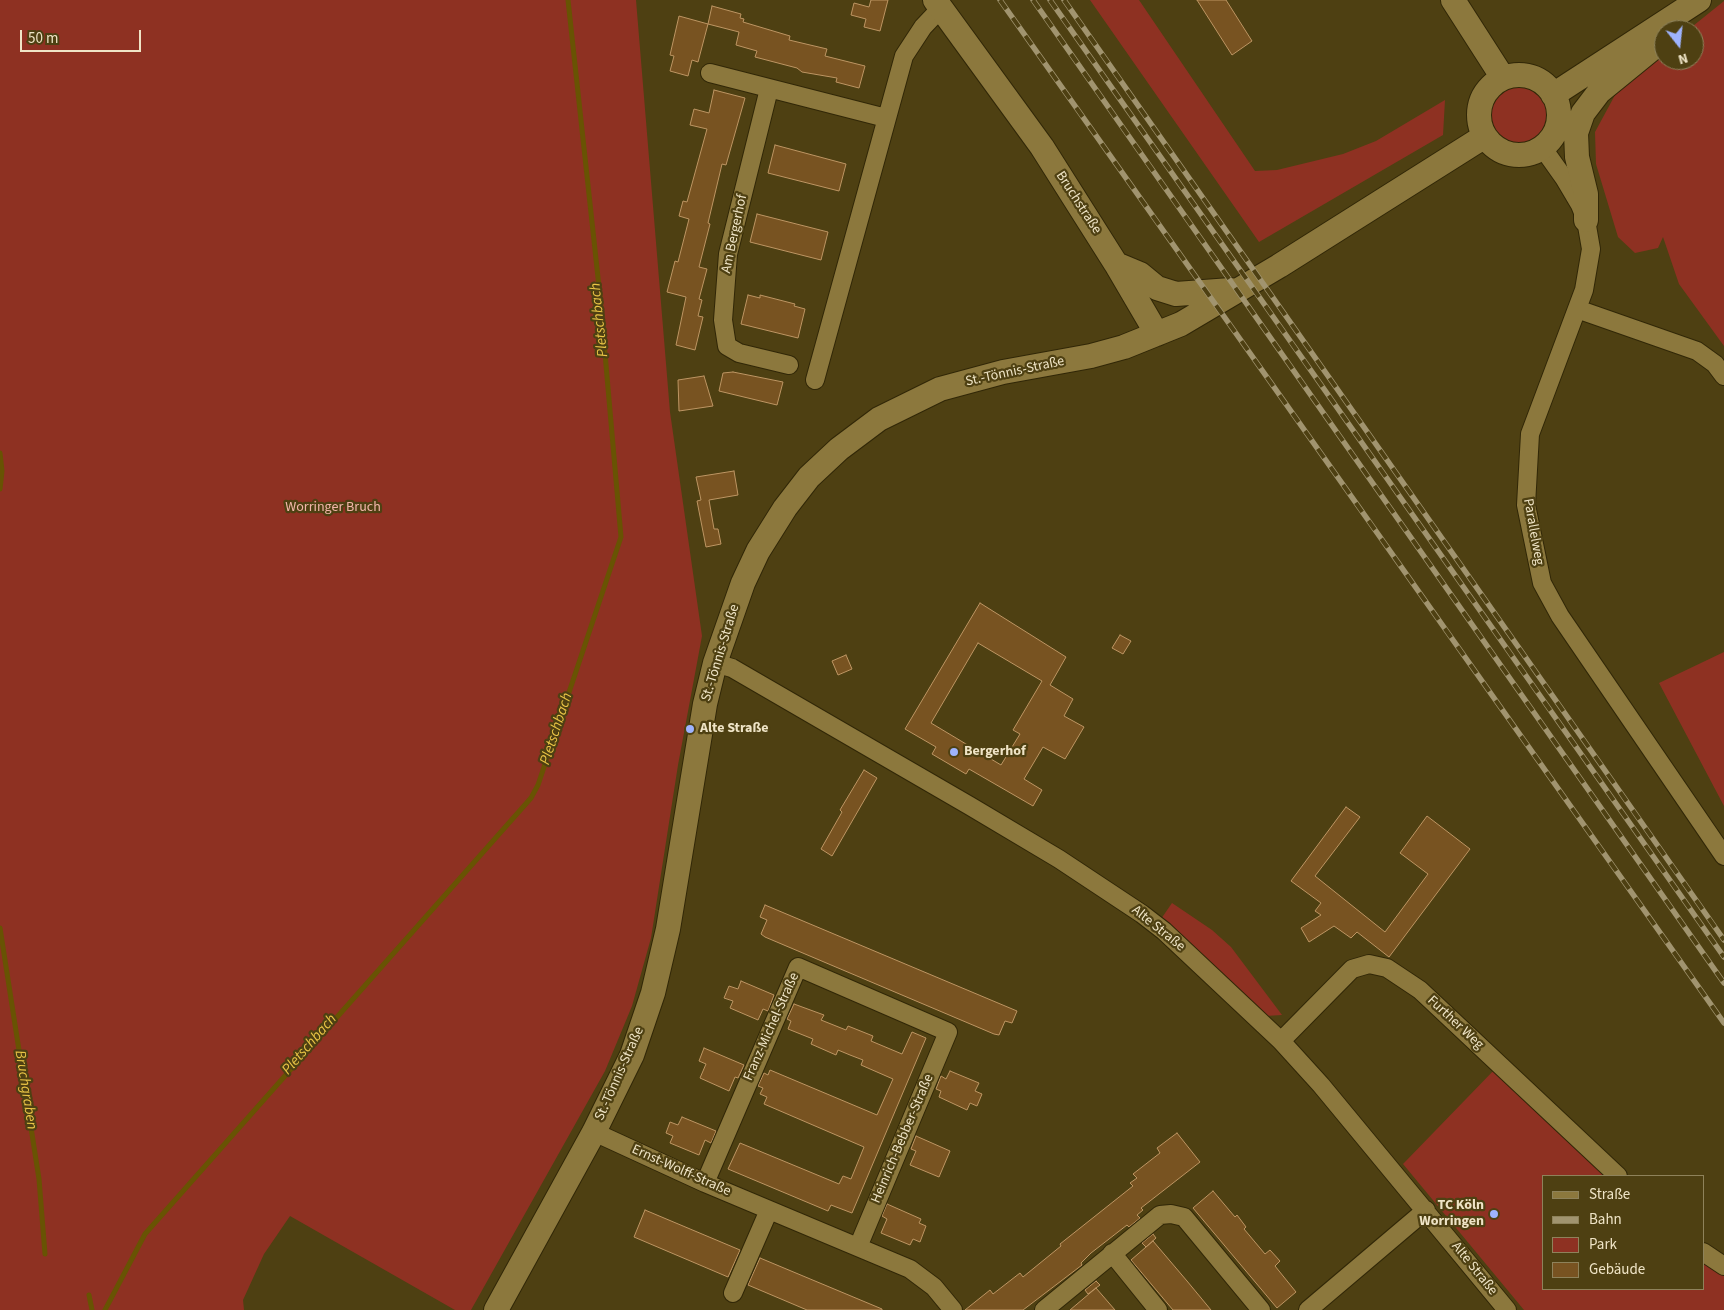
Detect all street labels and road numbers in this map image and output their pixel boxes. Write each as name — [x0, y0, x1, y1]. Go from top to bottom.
street label: Bruchstraße — [1051, 168, 1105, 238]
street label: Am Bergerhof — [718, 193, 752, 275]
street label: St.-Tönnis-Straße — [964, 353, 1066, 391]
street label: Parallelweg — [1519, 497, 1547, 567]
street label: St.-Tönnis-Straße — [698, 602, 744, 704]
street label: Alte Straße — [1128, 902, 1188, 956]
street label: Franz-Michel-Straße — [741, 970, 803, 1084]
street label: Further Weg — [1423, 993, 1487, 1053]
street label: St.-Tönnis-Straße — [592, 1025, 648, 1123]
street label: Heinrich-Bebber-Straße — [868, 1072, 938, 1206]
street label: Ernst-Wolff-Straße — [629, 1142, 733, 1200]
street label: Alte Straße — [1447, 1239, 1501, 1299]

